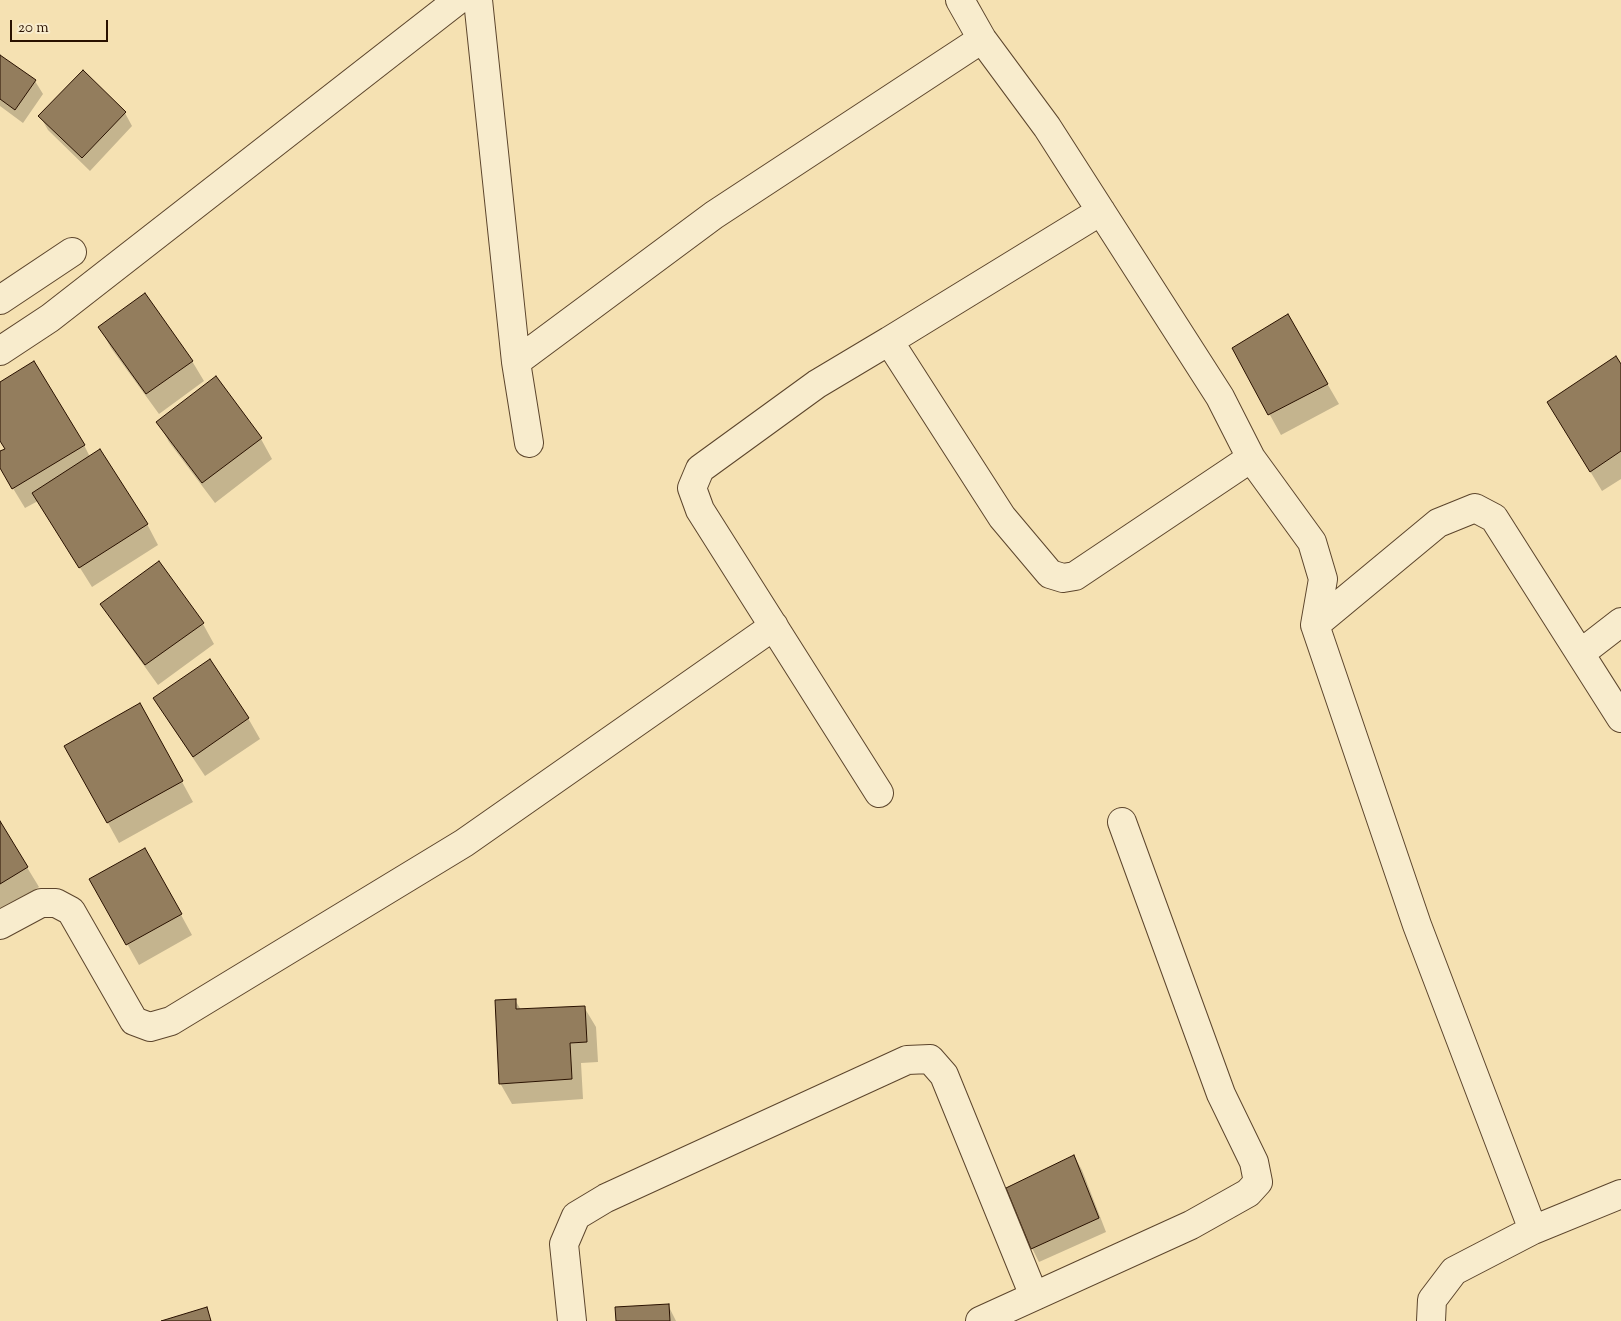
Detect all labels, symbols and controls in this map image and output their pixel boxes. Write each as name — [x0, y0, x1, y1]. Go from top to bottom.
scale bar — [12, 10, 110, 42]
text: 20 m — [18, 18, 49, 39]

